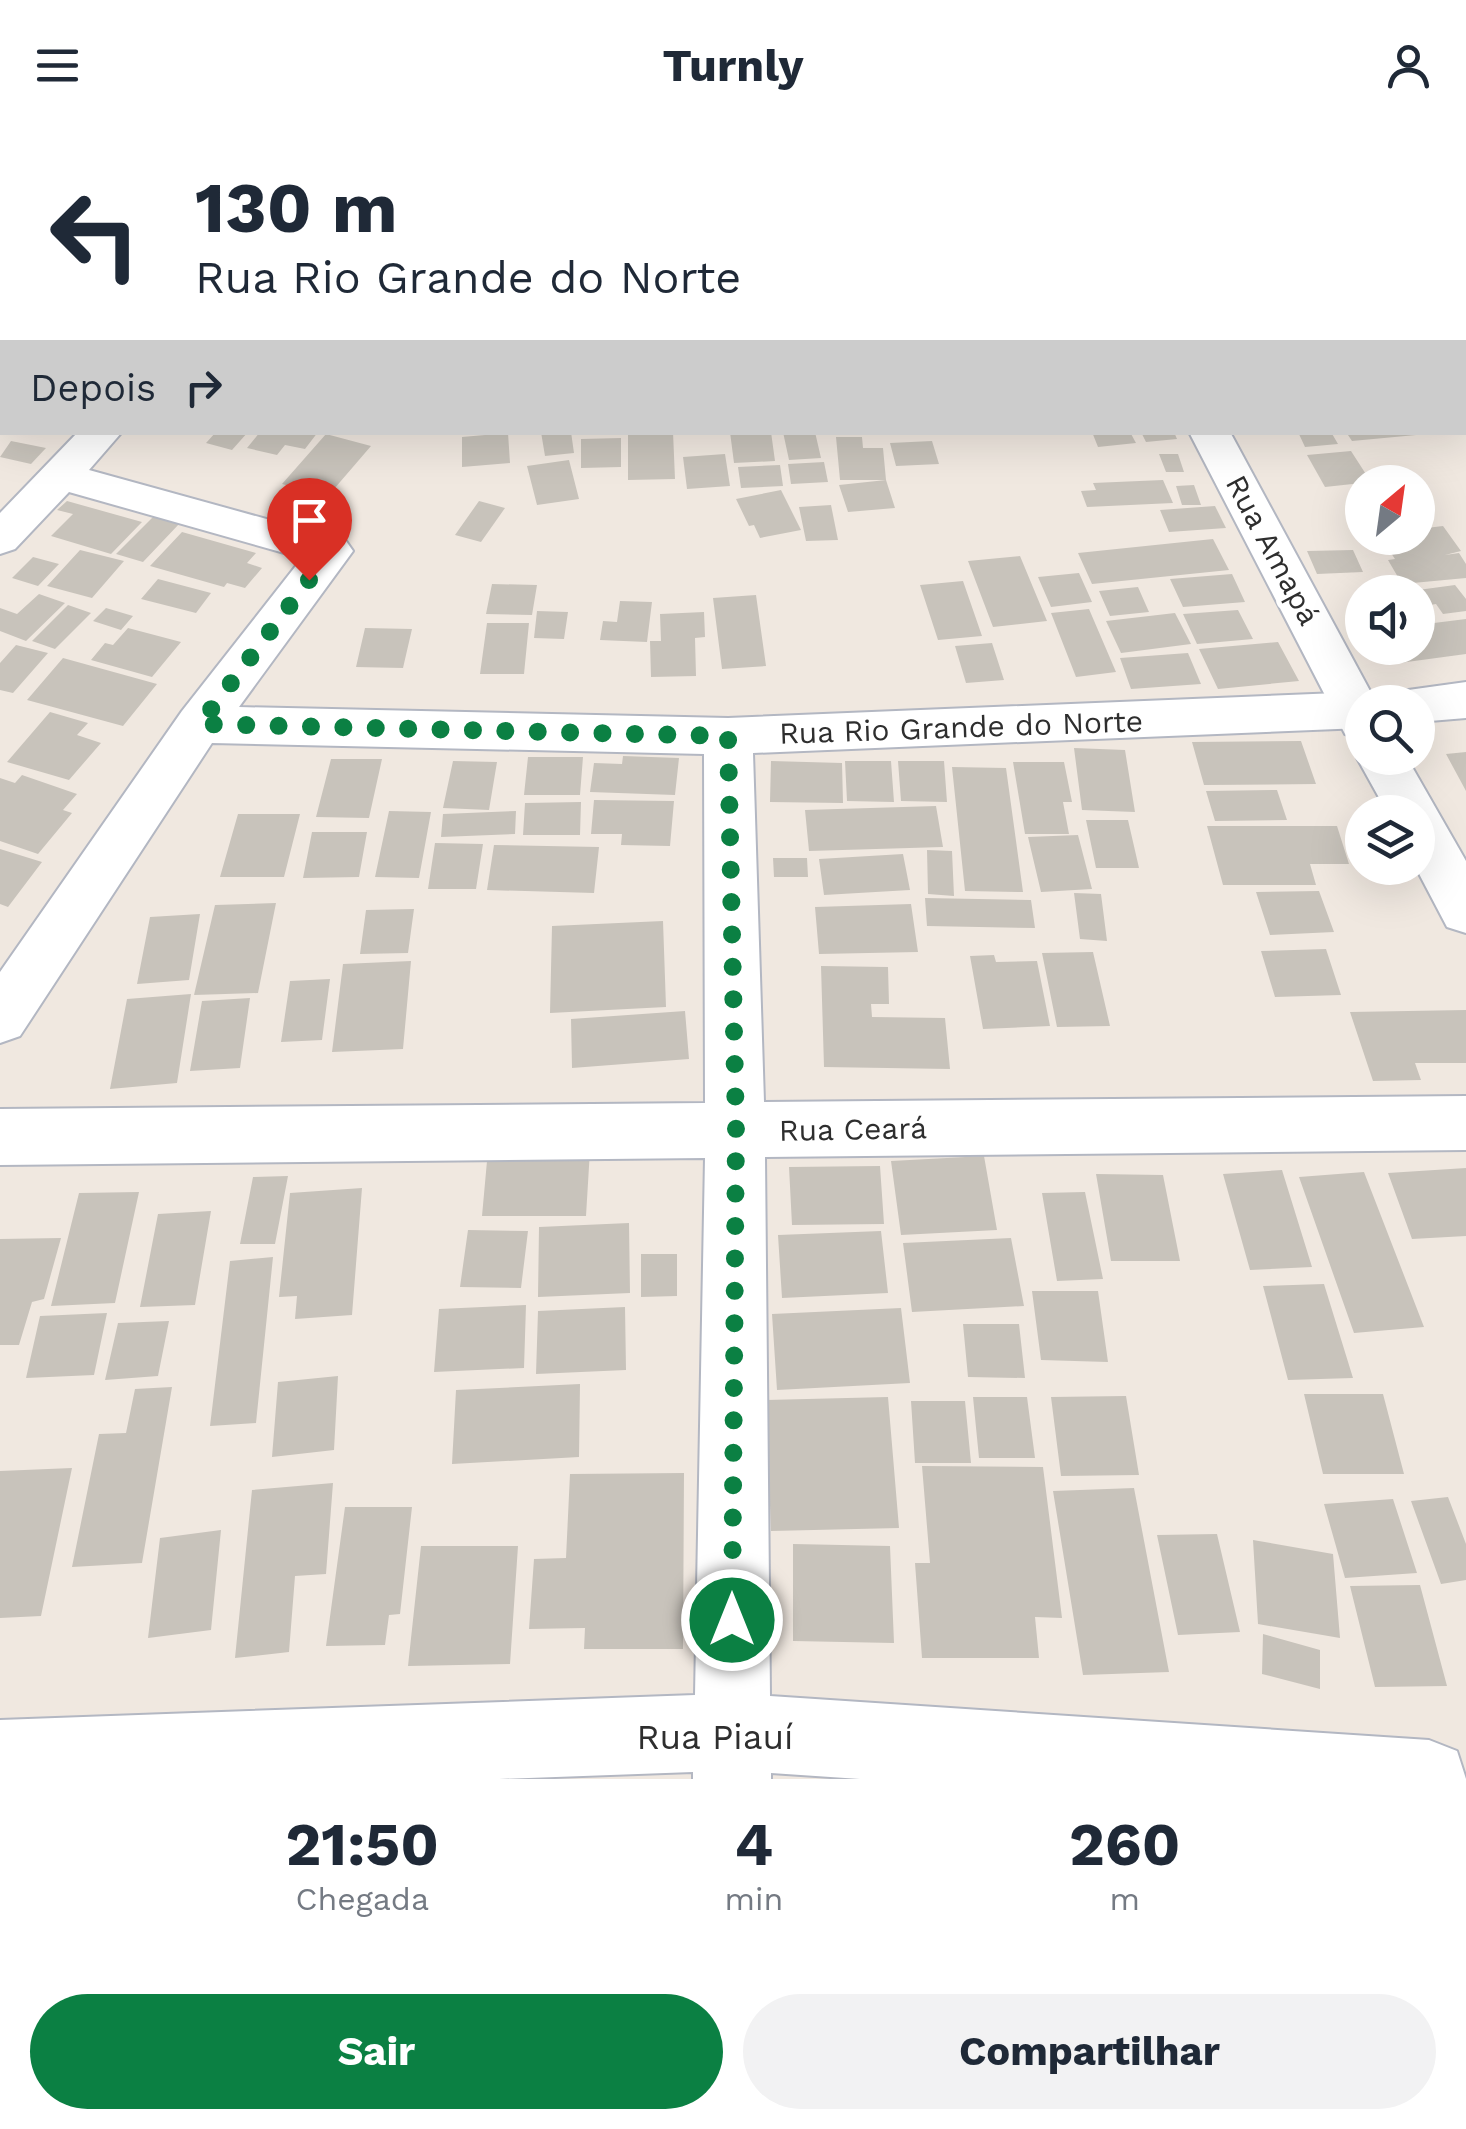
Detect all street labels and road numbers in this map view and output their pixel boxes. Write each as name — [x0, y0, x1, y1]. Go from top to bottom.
street label: Rua Amapá — [1219, 469, 1327, 631]
street label: Rua Rio Grande do Norte — [778, 703, 1144, 751]
street label: Rua Ceará — [779, 1110, 927, 1148]
street label: Rua Piauí — [637, 1716, 793, 1758]

